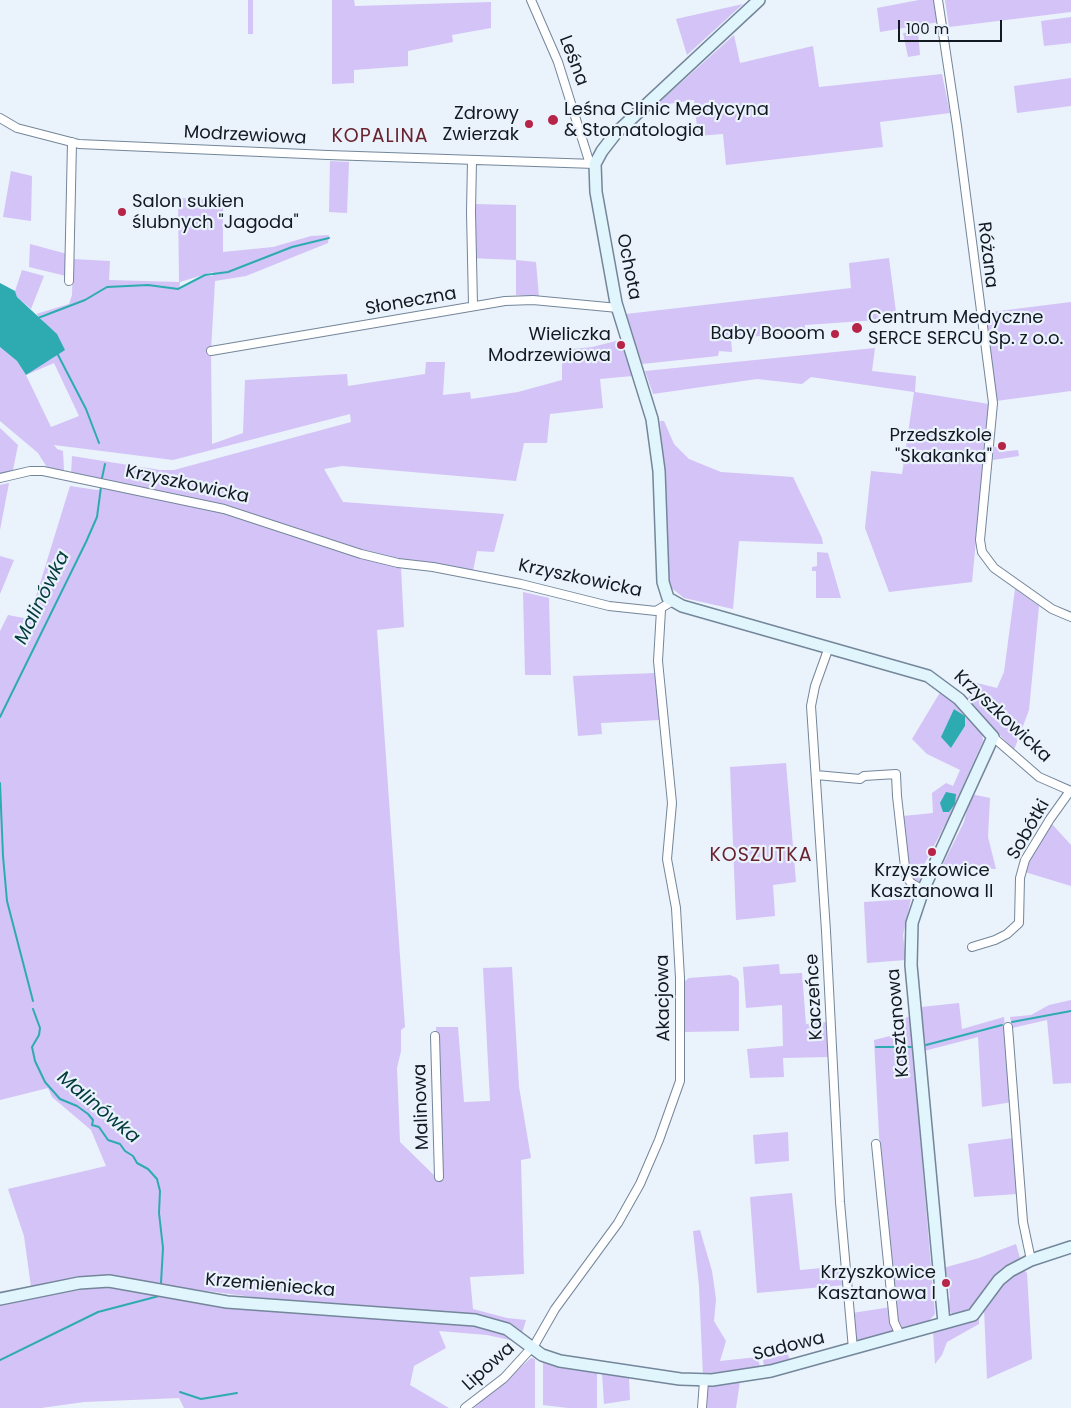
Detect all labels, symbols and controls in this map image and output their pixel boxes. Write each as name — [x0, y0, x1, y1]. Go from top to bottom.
scale bar — [901, 10, 1005, 42]
text: 100 m — [906, 18, 949, 39]
street label: Leśna — [554, 33, 592, 89]
place label: Leśna Clinic Medycyna & Stomatologia — [564, 99, 769, 142]
place label: Zdrowy Zwierzak — [443, 103, 519, 146]
marker: Leśna Clinic Medycyna & Stomatologia — [546, 113, 560, 127]
marker: Zdrowy Zwierzak — [523, 118, 535, 130]
street label: Modrzewiowa — [183, 122, 307, 150]
district label: KOPALINA — [330, 126, 430, 148]
place label: Salon sukien ślubnych "Jagoda" — [132, 191, 299, 233]
marker: Salon sukien ślubnych "Jagoda" — [116, 206, 128, 218]
street label: Różana — [972, 221, 1002, 289]
street label: Ochota — [611, 232, 645, 302]
street label: Słoneczna — [364, 283, 458, 321]
place label: Centrum Medyczne SERCE SERCU Sp. z o.o. — [868, 307, 1063, 350]
marker: Centrum Medyczne SERCE SERCU Sp. z o.o. — [850, 321, 864, 335]
place label: Baby Booom — [711, 323, 825, 345]
place label: Wieliczka Modrzewiowa — [488, 324, 611, 366]
marker: Baby Booom — [829, 328, 841, 340]
marker: Wieliczka Modrzewiowa — [615, 339, 627, 351]
place label: Przedszkole "Skakanka" — [889, 425, 992, 468]
marker: Przedszkole "Skakanka" — [996, 440, 1008, 452]
street label: Krzyszkowicka — [123, 461, 251, 509]
water label: Malinówka — [11, 548, 75, 648]
street label: Krzyszkowicka — [516, 555, 644, 603]
street label: Krzyszkowicka — [949, 666, 1055, 768]
street label: Sobótki — [1003, 796, 1055, 864]
district label: KOSZUTKA — [708, 845, 814, 867]
marker: Krzyszkowice Kasztanowa II — [926, 846, 938, 858]
place label: Krzyszkowice Kasztanowa II — [871, 860, 993, 902]
street label: Kaczeńce — [802, 953, 828, 1041]
street label: Akacjowa — [652, 954, 676, 1042]
street label: Kasztanowa — [883, 968, 915, 1078]
street label: Malinowa — [410, 1063, 434, 1151]
water label: Malinówka — [52, 1067, 144, 1149]
place label: Krzyszkowice Kasztanowa I — [818, 1262, 936, 1304]
street label: Krzemieniecka — [204, 1270, 336, 1302]
marker: Krzyszkowice Kasztanowa I — [940, 1277, 952, 1289]
street label: Sadowa — [751, 1328, 827, 1366]
street label: Lipowa — [458, 1338, 520, 1396]

